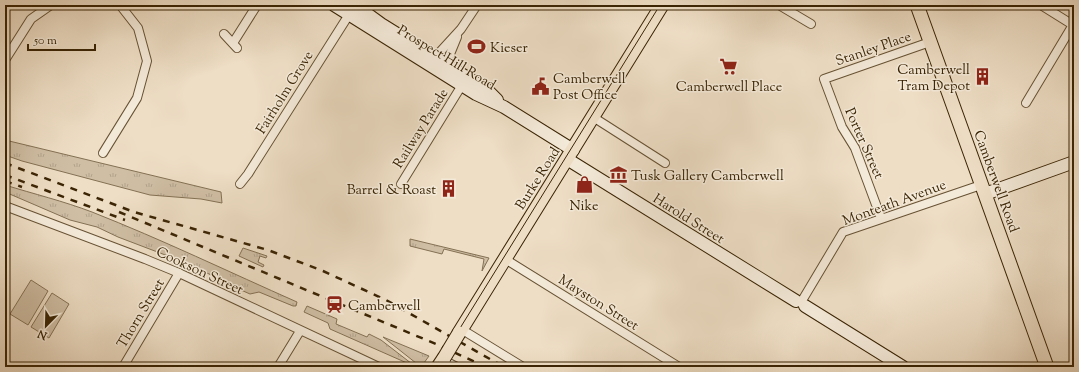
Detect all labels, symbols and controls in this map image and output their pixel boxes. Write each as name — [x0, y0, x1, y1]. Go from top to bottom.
street label: Prospect Hill Road — [393, 21, 499, 96]
scale bar — [28, 26, 95, 52]
street label: Stanley Place — [833, 28, 914, 72]
text: 50 m — [33, 32, 57, 50]
sports icon: Kieser — [467, 37, 487, 57]
place label: Kieser — [490, 39, 529, 59]
street label: Fairholm Grove — [252, 48, 319, 138]
supermarket icon: Camberwell Place — [719, 56, 739, 76]
place label: Camberwell Tram Depot — [897, 61, 970, 97]
building icon: Camberwell Tram Depot — [973, 67, 993, 87]
place label: Camberwell Post Office — [553, 70, 626, 106]
public building icon: Camberwell Post Office — [530, 76, 550, 96]
place label: Camberwell Place — [676, 78, 782, 98]
street label: Railway Parade — [389, 85, 454, 173]
street label: Porter Street — [839, 105, 888, 183]
street label: Camberwell Road — [967, 128, 1023, 236]
street label: Burke Road — [512, 144, 566, 214]
museum icon: Tusk Gallery Camberwell — [608, 165, 628, 185]
place label: Tusk Gallery Camberwell — [631, 167, 784, 187]
shop icon: Nike — [574, 175, 594, 195]
street label: Monteath Avenue — [840, 176, 949, 232]
building icon: Barrel & Roast — [439, 179, 459, 199]
place label: Barrel & Roast — [347, 181, 436, 201]
street label: Harold Street — [648, 190, 728, 250]
place label: Nike — [570, 197, 598, 217]
street label: Cookson Street — [152, 243, 246, 301]
street label: Mayston Street — [554, 271, 642, 337]
street label: Thorn Street — [113, 275, 171, 353]
station icon: Camberwell — [325, 295, 345, 315]
place label: Camberwell — [348, 297, 421, 317]
north arrow — [26, 306, 66, 346]
text: N — [35, 325, 51, 344]

